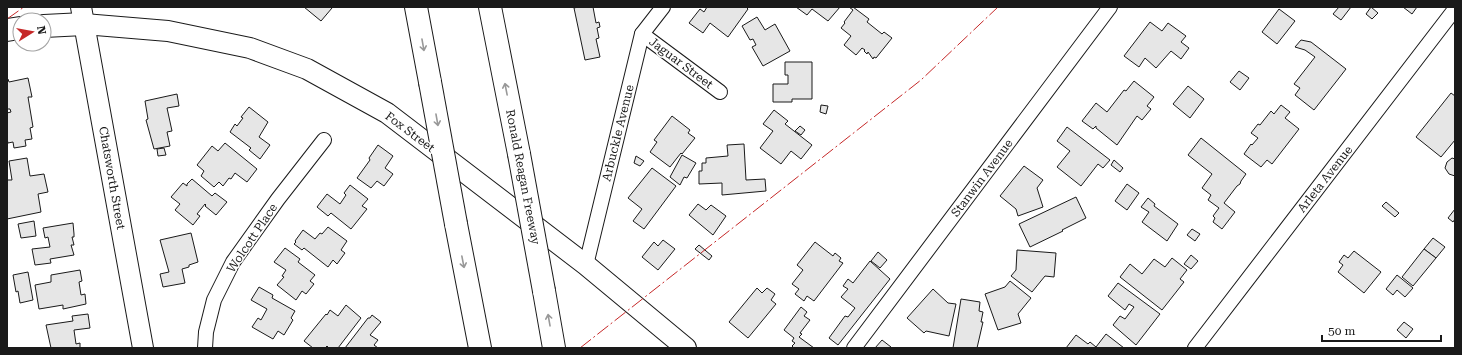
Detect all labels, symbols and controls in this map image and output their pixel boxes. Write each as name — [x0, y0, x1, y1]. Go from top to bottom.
north arrow — [12, 12, 52, 52]
text: N — [34, 25, 49, 36]
street label: Jaguar Street — [646, 34, 716, 92]
one-way arrow — [419, 38, 427, 51]
one-way arrow — [502, 82, 510, 95]
street label: Arbuckle Avenue — [599, 83, 637, 183]
street label: Ronald Reagan Freeway — [503, 108, 543, 247]
street label: Fox Street — [383, 109, 438, 155]
one-way arrow — [433, 114, 441, 127]
street label: Chatsworth Street — [96, 125, 128, 231]
street label: Stanwin Avenue — [948, 136, 1016, 220]
street label: Arleta Avenue — [1295, 143, 1356, 215]
street label: Wolcott Place — [224, 201, 280, 275]
one-way arrow — [459, 256, 467, 269]
one-way arrow — [544, 314, 552, 327]
scale bar — [1322, 317, 1441, 343]
text: 50 m — [1328, 324, 1355, 338]

